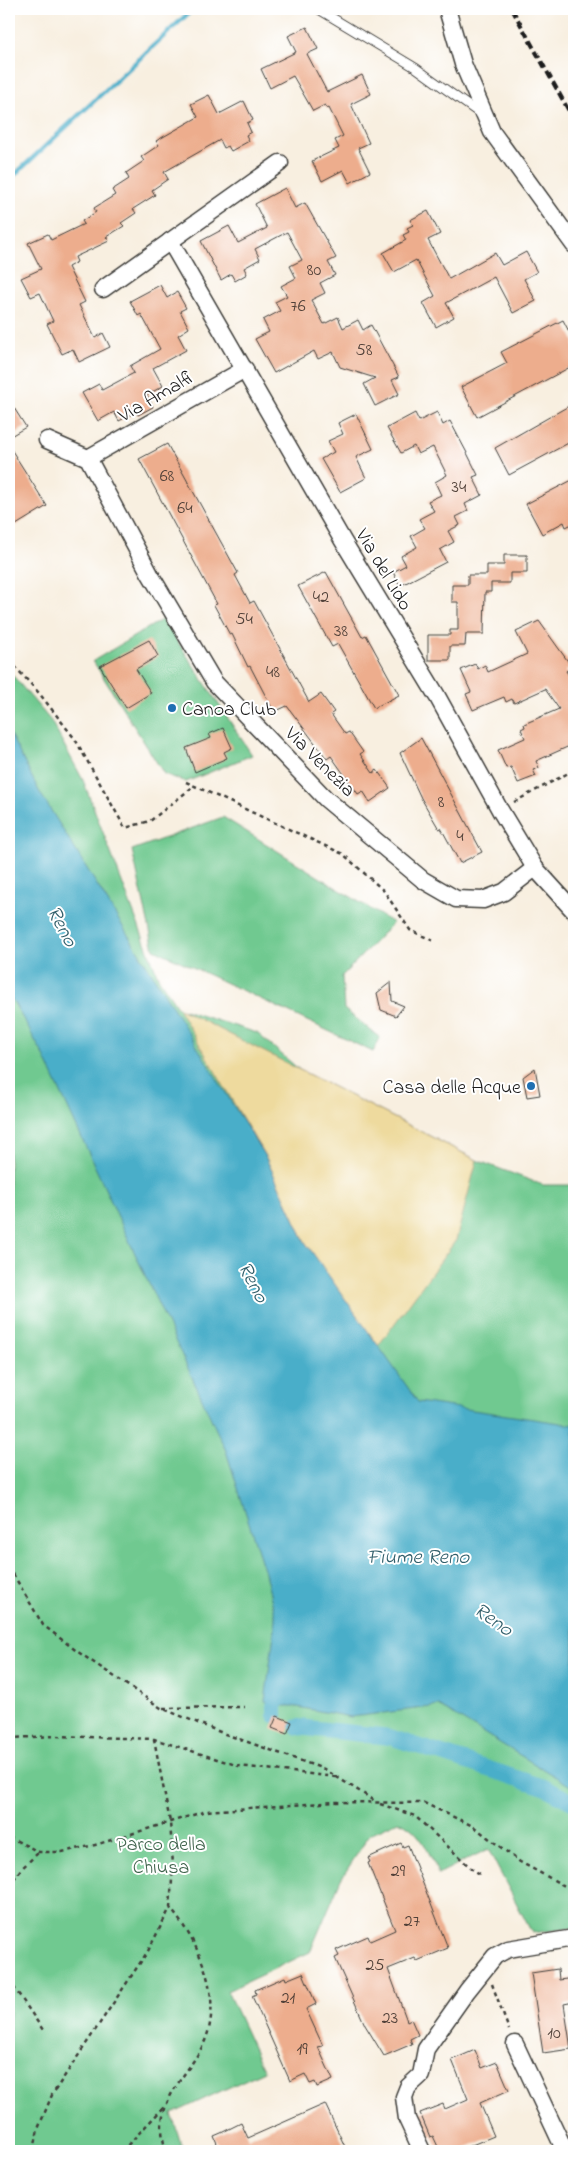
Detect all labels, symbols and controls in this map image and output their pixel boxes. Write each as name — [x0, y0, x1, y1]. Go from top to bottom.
house number: 80 — [307, 258, 321, 284]
house number: 76 — [290, 294, 306, 320]
house number: 58 — [355, 338, 373, 364]
street label: Via Amalfi — [112, 363, 201, 431]
house number: 68 — [160, 464, 175, 490]
house number: 34 — [452, 475, 467, 501]
house number: 64 — [177, 496, 193, 522]
street label: Via del Lido — [346, 523, 419, 617]
house number: 42 — [313, 585, 329, 611]
house number: 54 — [235, 607, 253, 633]
house number: 38 — [334, 619, 348, 645]
house number: 48 — [266, 660, 280, 686]
place label: Canoa Club — [182, 696, 277, 725]
marker: Canoa Club — [166, 702, 178, 714]
street label: Via Venezia — [277, 720, 361, 805]
house number: 8 — [438, 790, 445, 816]
house number: 4 — [456, 824, 464, 850]
water label: Reno — [38, 901, 85, 954]
place label: Casa delle Acque — [383, 1074, 521, 1103]
marker: Casa delle Acque — [525, 1080, 537, 1092]
water label: Reno — [229, 1257, 276, 1310]
water label: Fiume Reno — [367, 1543, 470, 1573]
water label: Reno — [467, 1596, 520, 1646]
park label: Parco della Chiusa — [116, 1831, 206, 1883]
house number: 29 — [391, 1859, 406, 1885]
house number: 27 — [404, 1909, 421, 1935]
house number: 25 — [365, 1953, 385, 1979]
house number: 21 — [281, 1986, 296, 2012]
house number: 23 — [382, 2006, 398, 2032]
house number: 10 — [547, 2021, 561, 2047]
house number: 19 — [296, 2037, 308, 2063]

